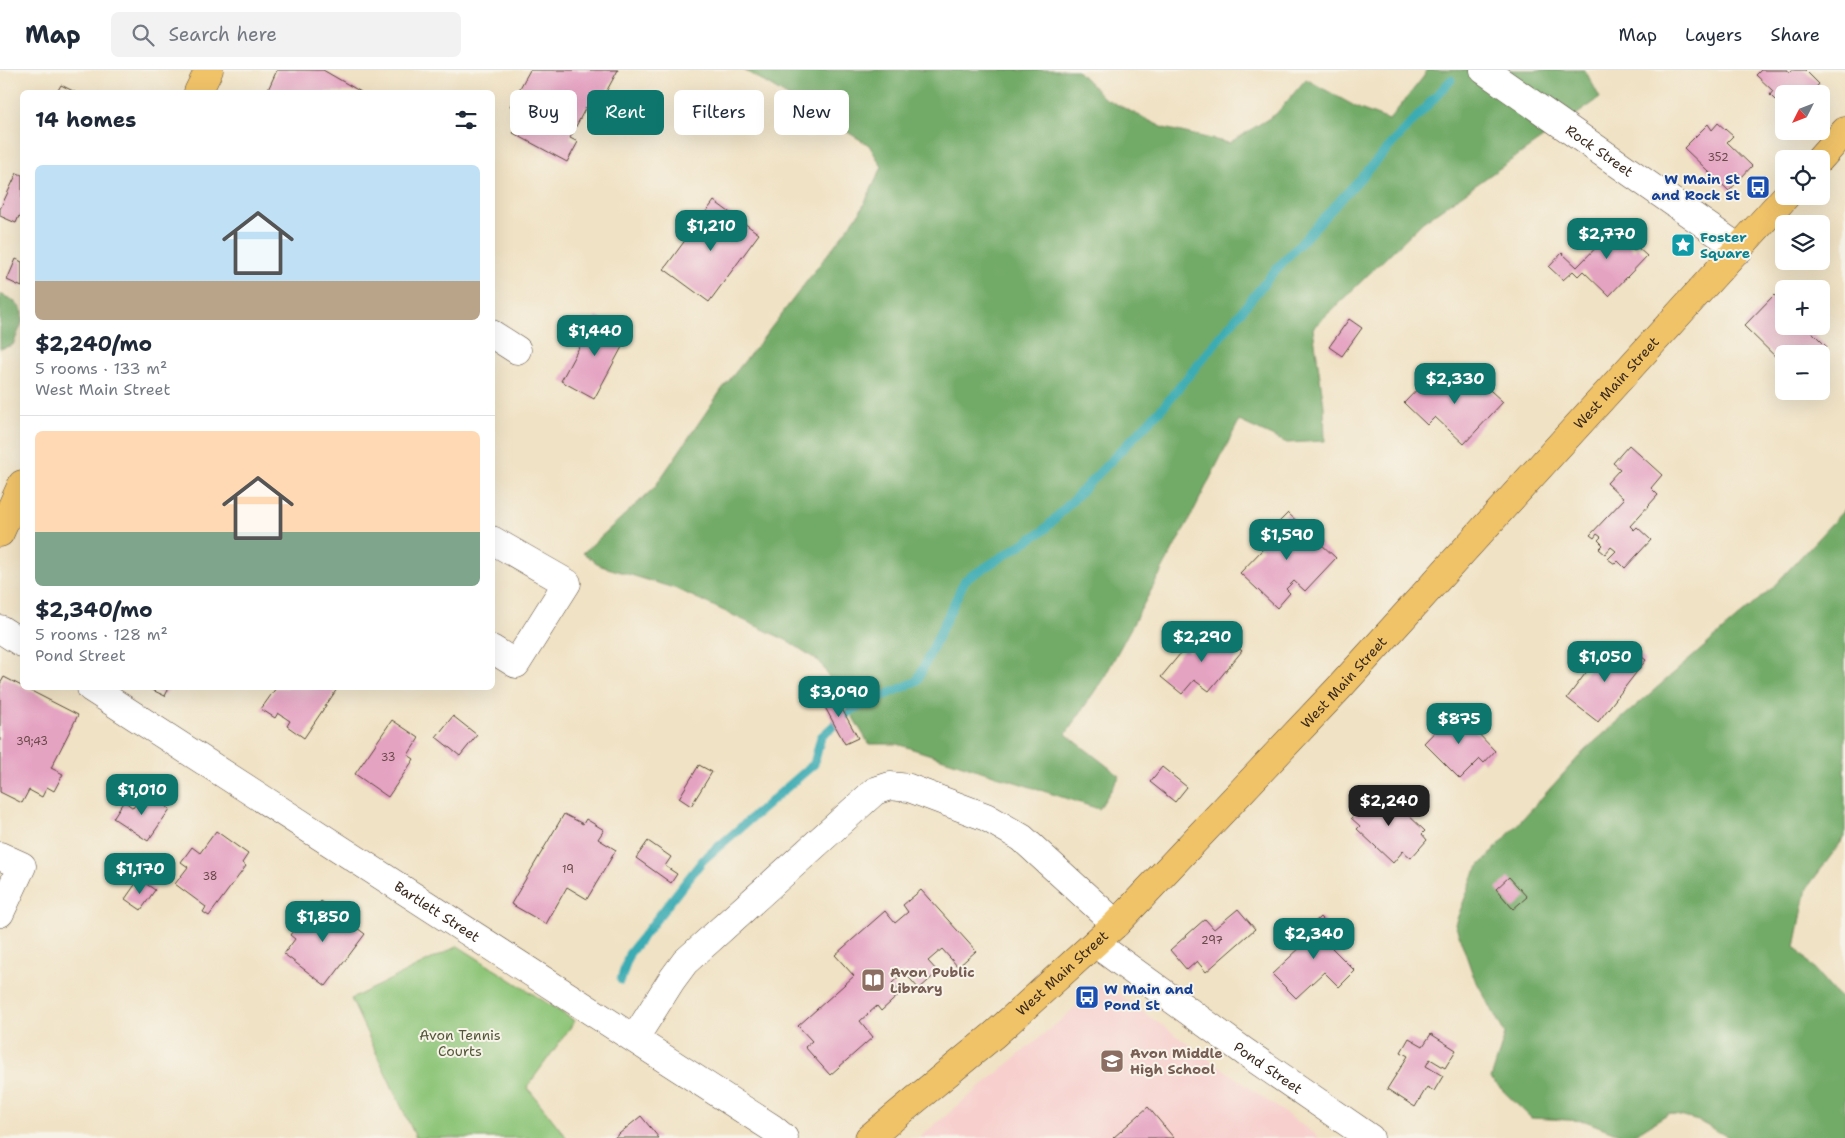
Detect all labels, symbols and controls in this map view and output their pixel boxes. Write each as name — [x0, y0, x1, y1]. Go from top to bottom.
search box — [111, 12, 461, 57]
text: Map — [25, 19, 81, 51]
icon: search — [129, 21, 157, 49]
text: Search here — [169, 22, 277, 47]
text: Map — [1619, 23, 1657, 47]
text: Layers — [1685, 23, 1742, 47]
text: Share — [1770, 23, 1820, 47]
north arrow — [1775, 85, 1830, 140]
map controls — [1775, 85, 1830, 400]
chip: Buy — [510, 90, 577, 135]
chip: Rent — [587, 90, 664, 135]
chip: Filters — [674, 90, 764, 135]
chip: New — [774, 90, 849, 135]
text: 14 homes — [35, 106, 136, 134]
icon: filters — [452, 106, 480, 134]
street label: Rock Street — [1562, 121, 1637, 181]
house number: 352 — [1707, 150, 1729, 165]
button: locate — [1775, 150, 1830, 205]
place label: W Main St and Rock St — [1652, 170, 1740, 204]
bus stop icon: W Main St and Rock St — [1745, 174, 1771, 200]
icon: home — [213, 198, 303, 288]
pin: $1,210 — [670, 210, 752, 252]
text: $1,210 — [686, 215, 736, 236]
button: layers — [1775, 215, 1830, 270]
pin: $2,770 — [1566, 218, 1648, 260]
text: $2,770 — [1578, 223, 1636, 244]
place label: Foster Square — [1700, 228, 1750, 262]
place icon: Foster Square — [1670, 232, 1696, 258]
button: + — [1775, 280, 1830, 335]
pin: $1,440 — [554, 314, 636, 357]
text: $1,440 — [568, 320, 622, 341]
text: $2,240/mo — [35, 330, 152, 358]
street label: West Main Street — [1570, 333, 1663, 433]
button: − — [1775, 345, 1830, 400]
text: 5 rooms · 133 m² — [35, 358, 167, 379]
pin: $2,330 — [1414, 362, 1496, 405]
text: $2,330 — [1425, 368, 1485, 389]
text: West Main Street — [35, 379, 170, 400]
icon: home — [213, 463, 303, 553]
pin: $1,590 — [1246, 518, 1328, 561]
text: $1,590 — [1260, 524, 1314, 545]
text: $2,340/mo — [35, 596, 153, 624]
pin: $2,290 — [1161, 620, 1243, 663]
text: 5 rooms · 128 m² — [35, 624, 168, 645]
text: $2,290 — [1173, 626, 1231, 647]
street label: West Main Street — [1297, 633, 1391, 732]
pin: $1,050 — [1564, 640, 1646, 683]
text: Pond Street — [35, 645, 126, 666]
text: $1,050 — [1578, 646, 1632, 667]
pin: $3,090 — [798, 676, 880, 718]
text: $3,090 — [810, 681, 868, 702]
pin: $875 — [1429, 702, 1489, 745]
text: $875 — [1438, 708, 1480, 729]
house number: 39;43 — [16, 734, 48, 749]
house number: 33 — [381, 750, 395, 765]
pin: $1,010 — [101, 774, 183, 816]
text: $1,010 — [117, 779, 167, 800]
pin: $2,240 — [1348, 784, 1430, 827]
text: $2,240 — [1360, 790, 1418, 811]
pin: $1,170 — [99, 852, 181, 895]
text: $1,170 — [115, 858, 165, 879]
house number: 19 — [562, 862, 574, 877]
house number: 38 — [202, 869, 218, 884]
street label: Bartlett Street — [391, 877, 483, 946]
pin: $1,850 — [282, 900, 364, 943]
text: $1,850 — [296, 906, 350, 927]
pin: $2,340 — [1273, 918, 1355, 960]
text: $2,340 — [1284, 923, 1344, 944]
street label: West Main Street — [1012, 926, 1112, 1020]
house number: 297 — [1201, 933, 1223, 948]
place label: Avon Public Library — [890, 963, 975, 997]
library icon: Avon Public Library — [860, 967, 886, 993]
place label: W Main and Pond St — [1104, 980, 1194, 1014]
bus stop icon: W Main and Pond St — [1074, 984, 1100, 1010]
park label: Avon Tennis Courts — [419, 1026, 501, 1060]
street label: Pond Street — [1230, 1038, 1306, 1098]
place label: Avon Middle High School — [1130, 1044, 1223, 1078]
school or university icon: Avon Middle High School — [1099, 1048, 1125, 1074]

